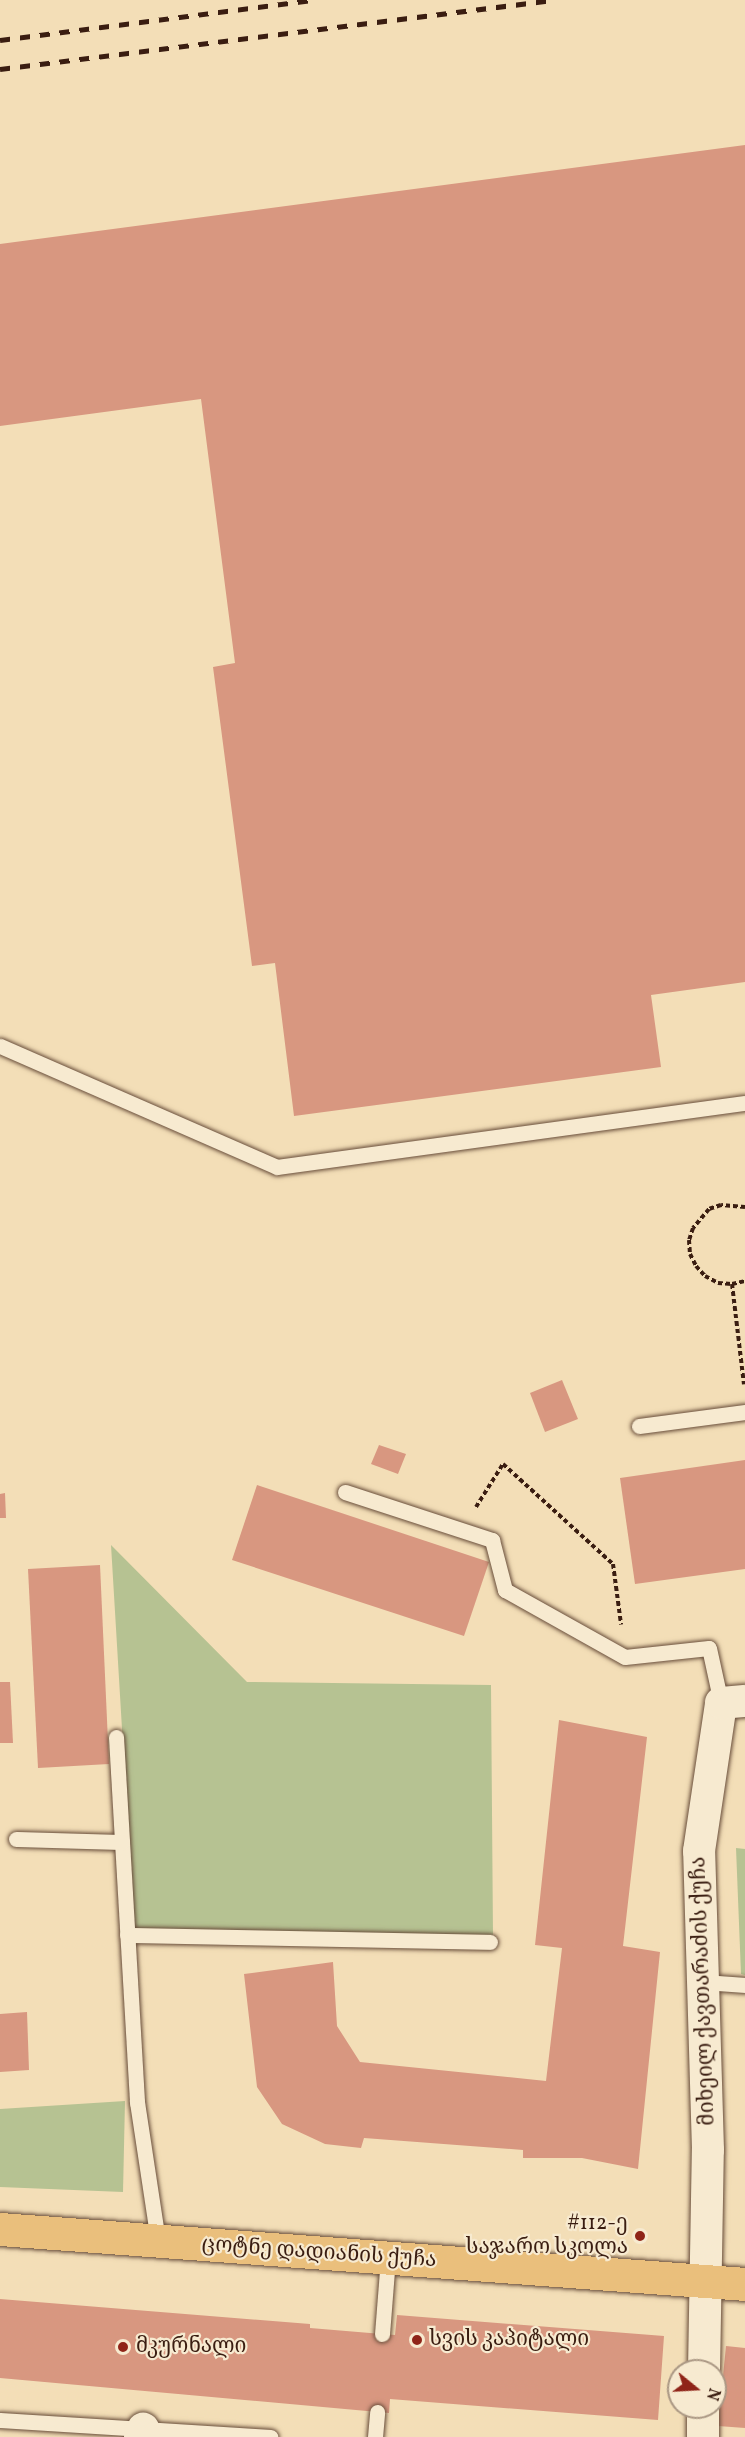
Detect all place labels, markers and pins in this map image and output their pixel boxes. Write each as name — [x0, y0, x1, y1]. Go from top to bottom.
place label: #112-ე საჯარო სკოლა — [466, 2211, 628, 2261]
marker: #112-ე საჯარო სკოლა — [633, 2229, 647, 2243]
place label: სვის კაპიტალი — [429, 2327, 589, 2353]
marker: სვის კაპიტალი — [410, 2333, 424, 2347]
place label: მკურნალი — [136, 2334, 247, 2360]
marker: მკურნალი — [114, 2338, 132, 2356]

